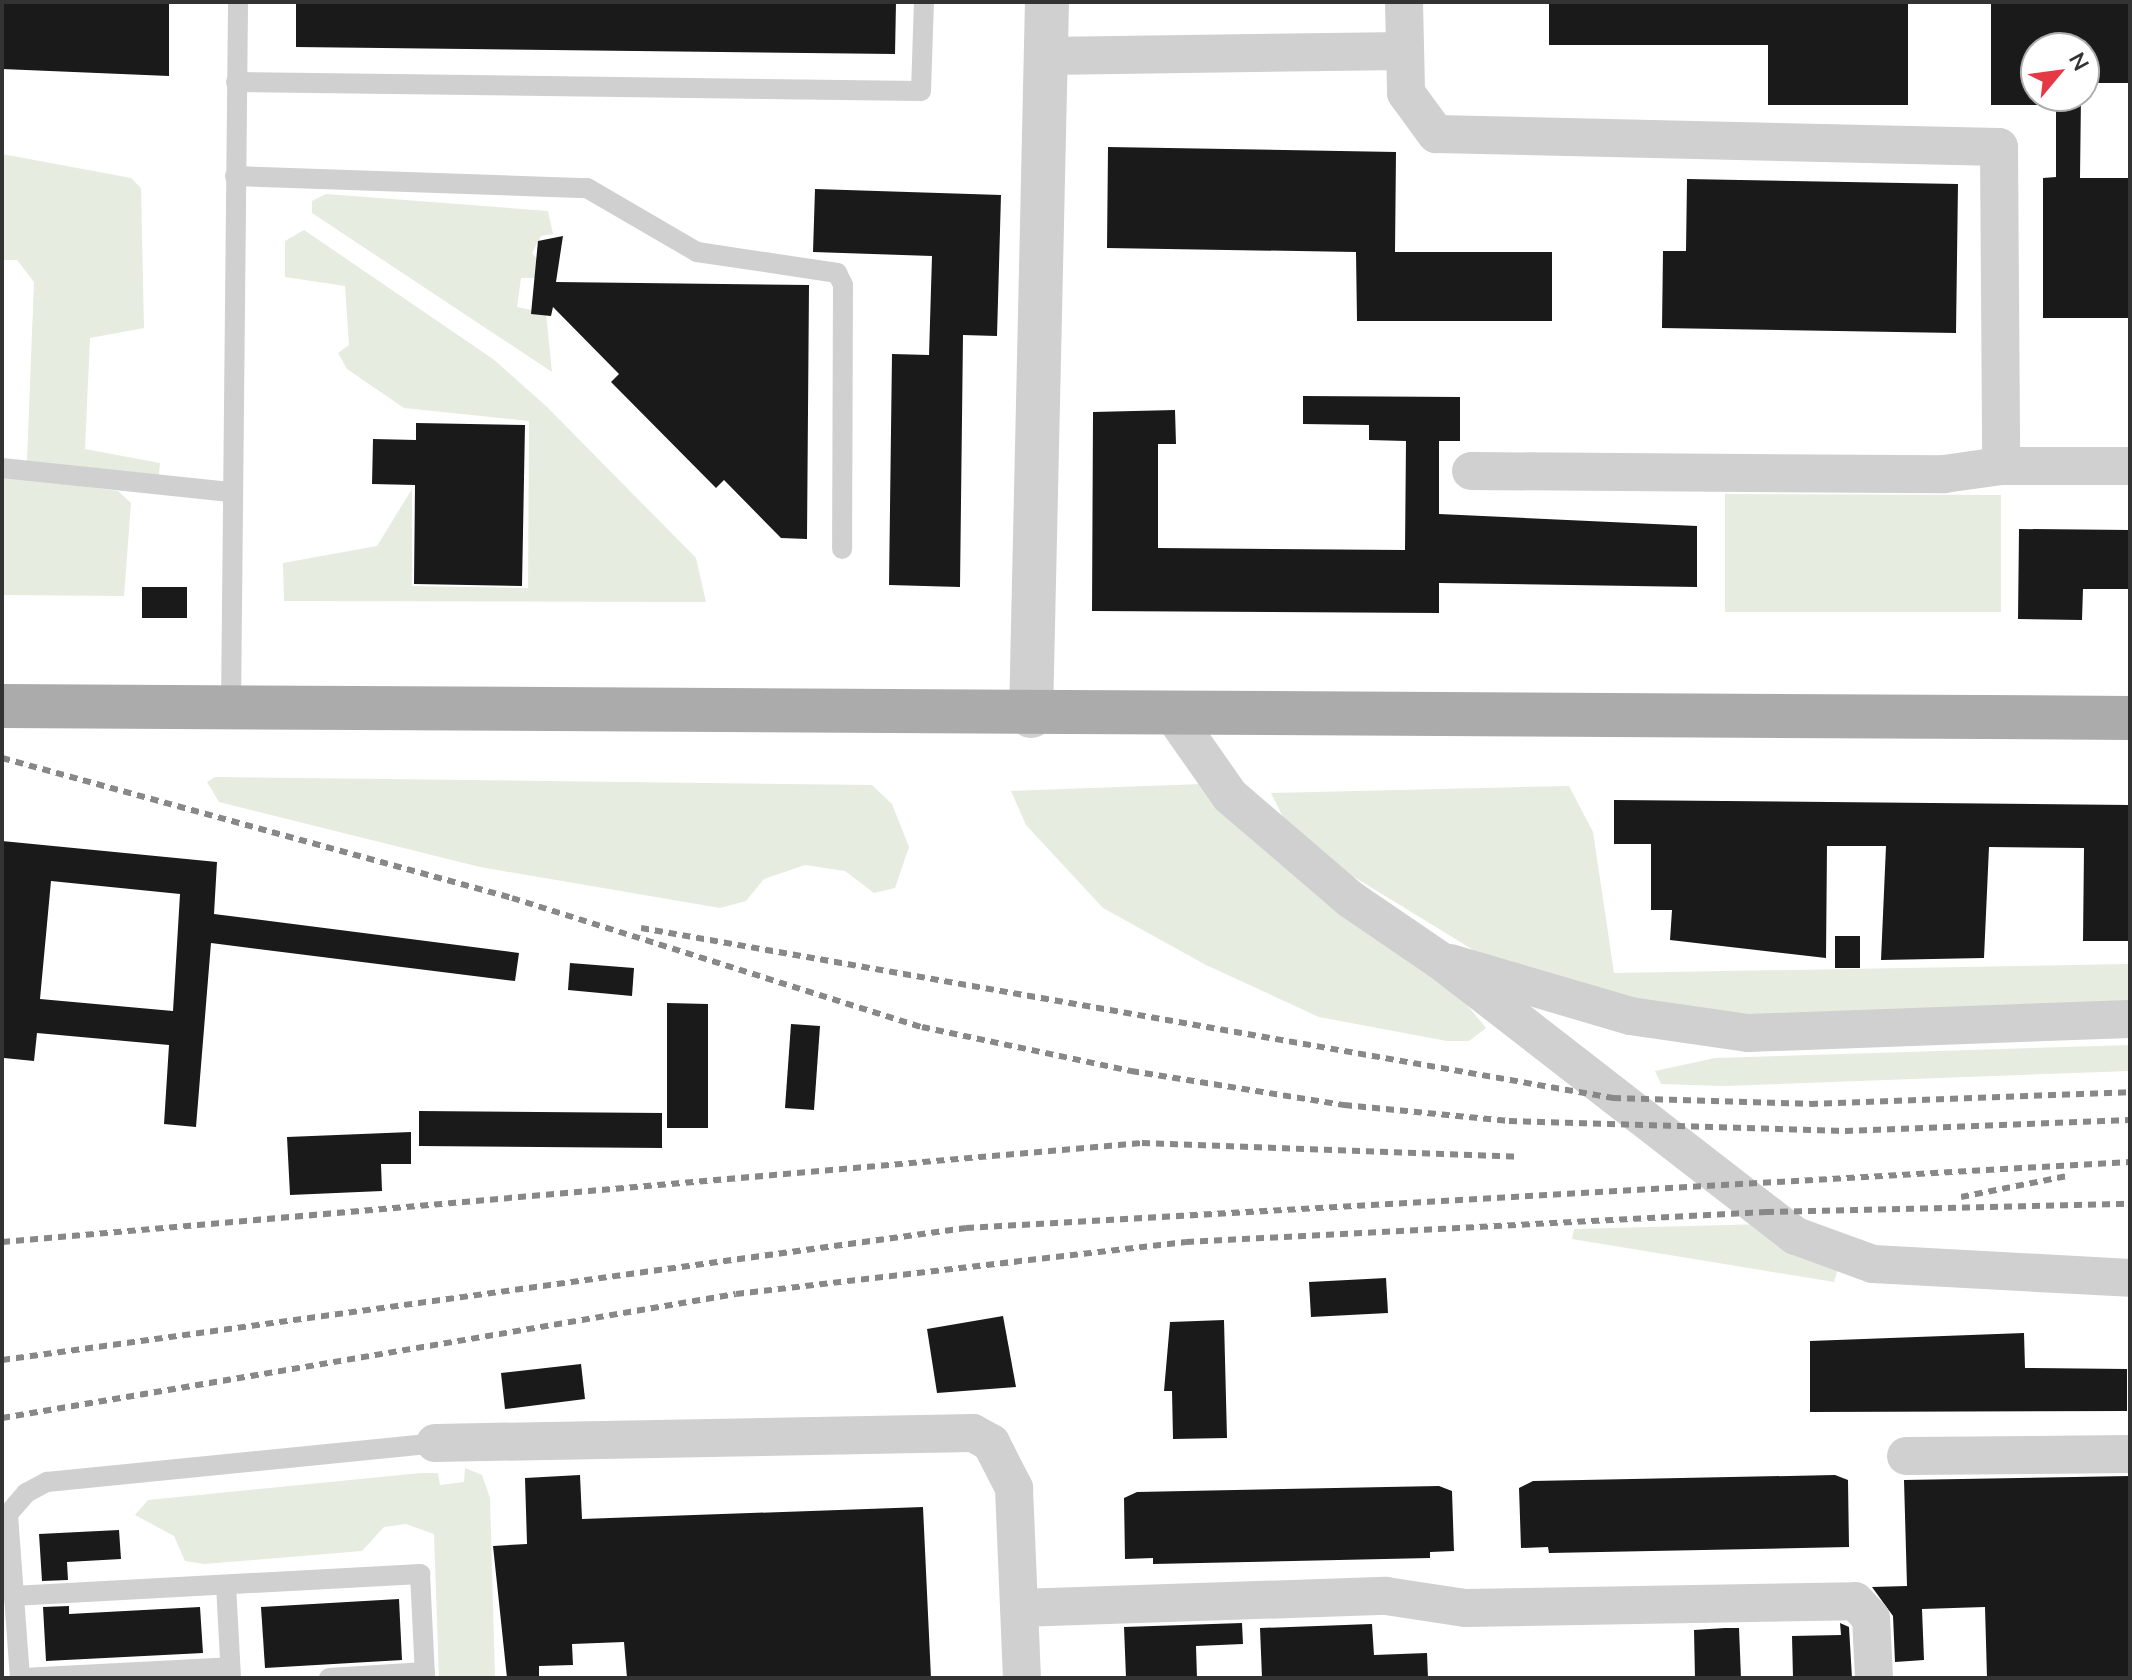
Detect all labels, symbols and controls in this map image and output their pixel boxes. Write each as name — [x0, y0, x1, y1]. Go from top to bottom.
north arrow — [2020, 32, 2100, 112]
text: N — [2063, 47, 2096, 75]

